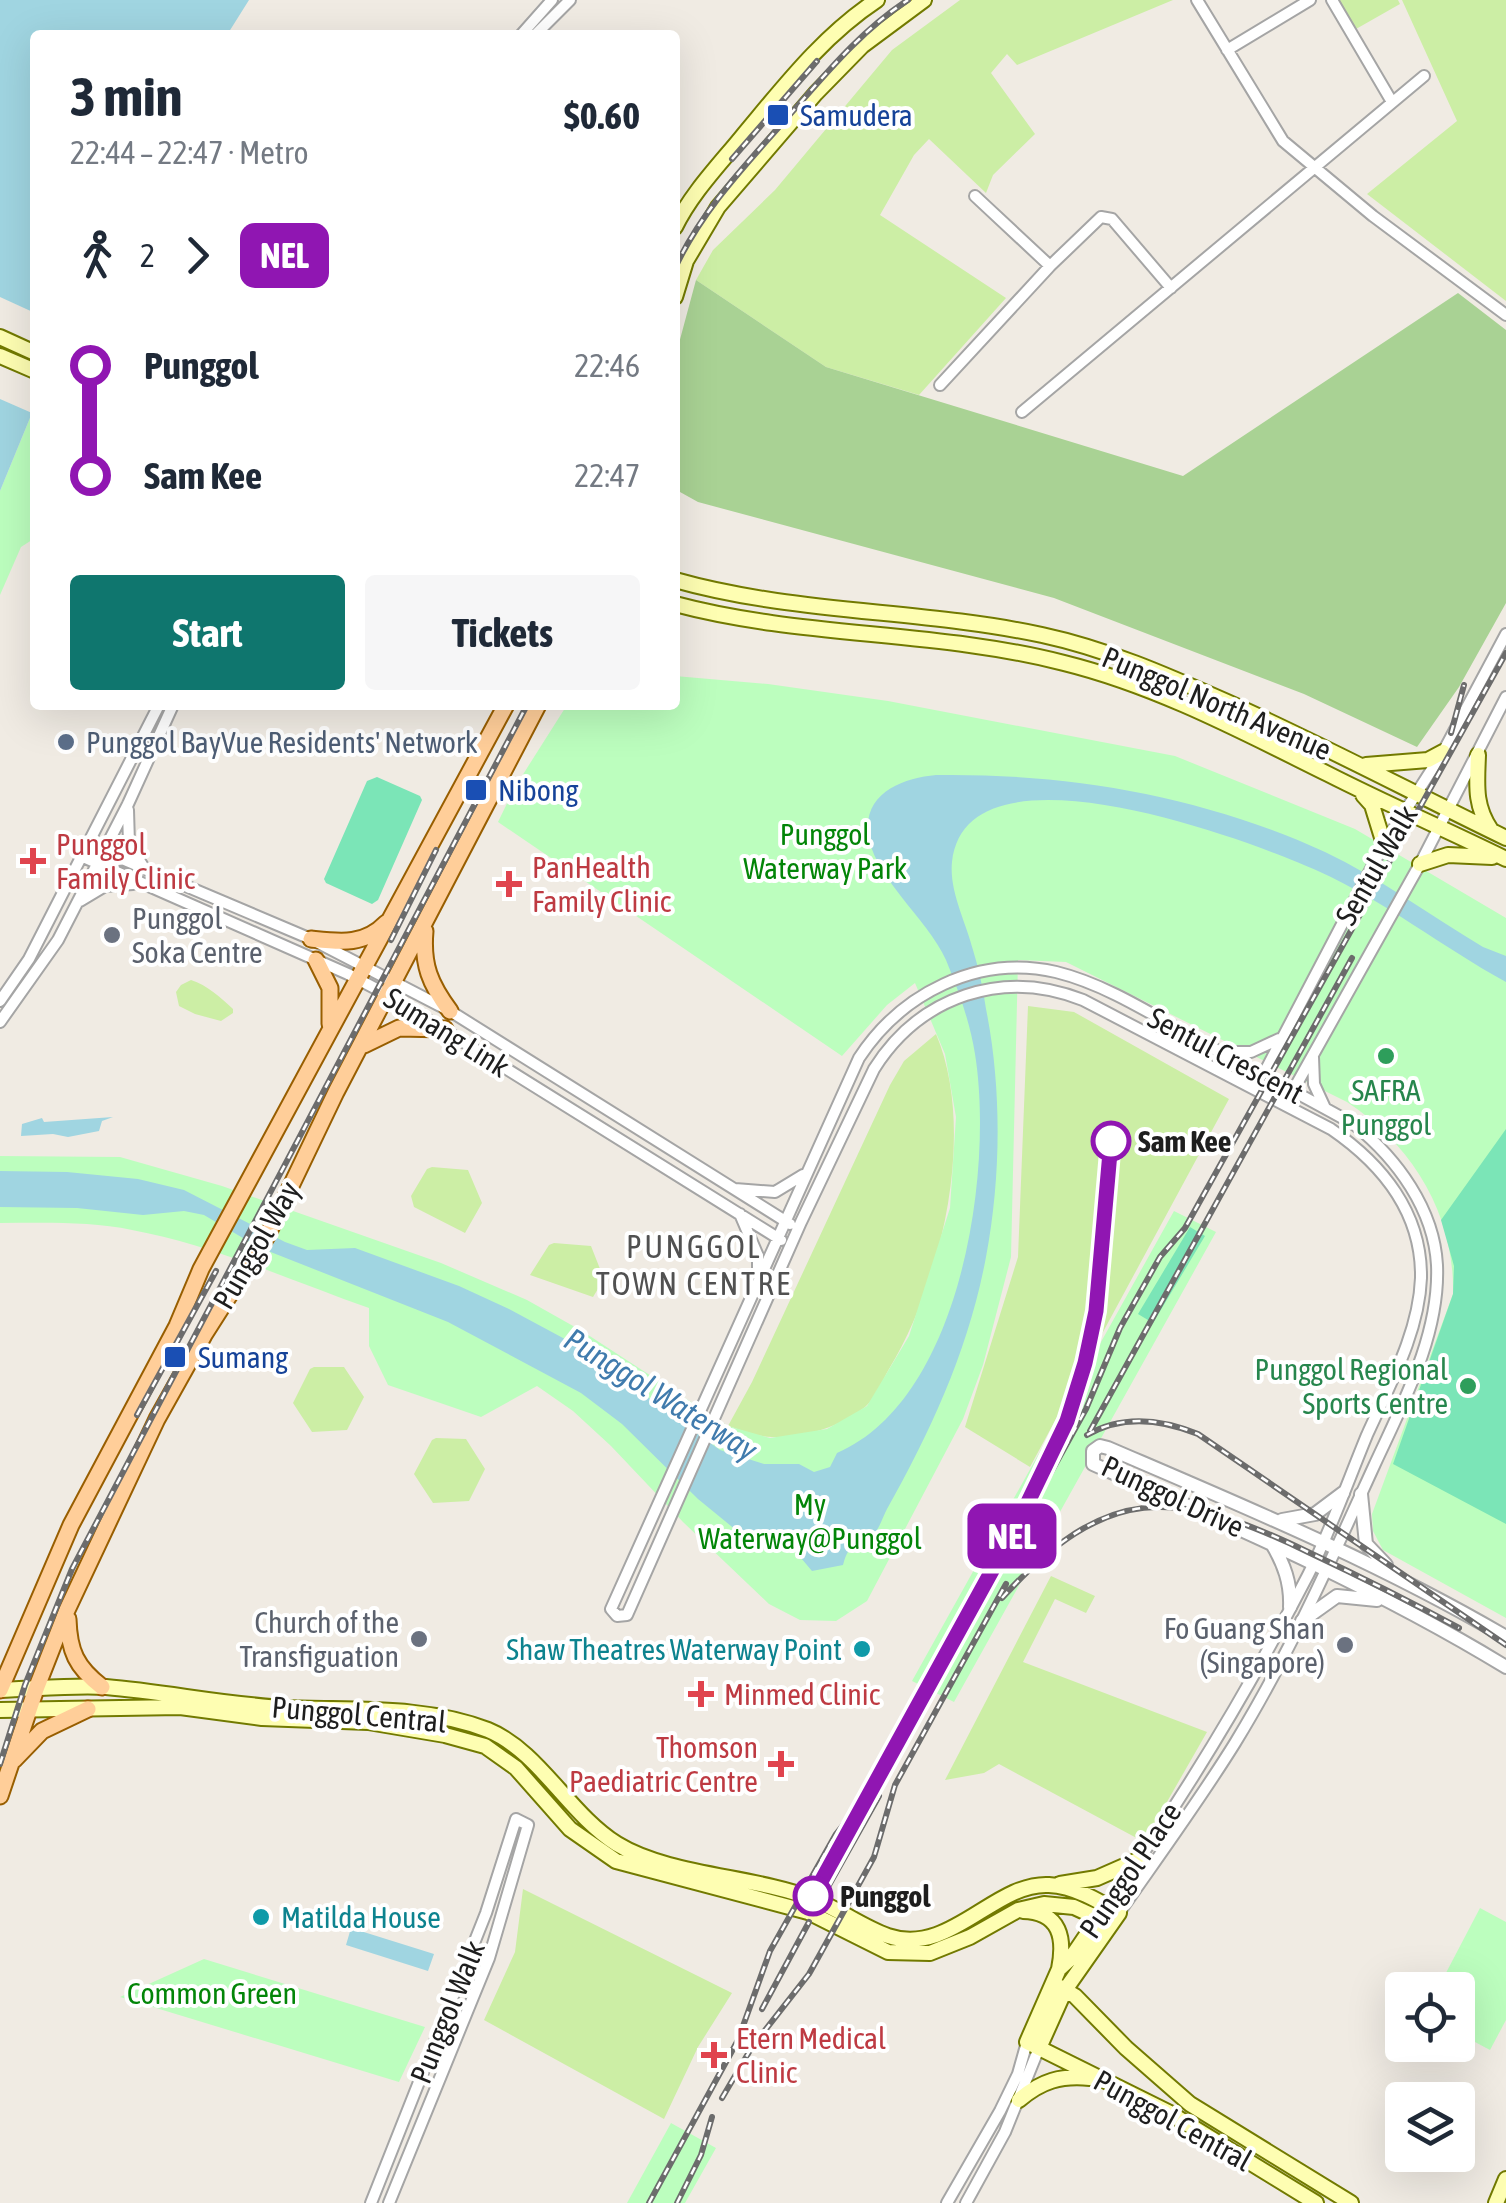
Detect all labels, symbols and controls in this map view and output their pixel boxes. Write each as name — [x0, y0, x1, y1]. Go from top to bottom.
text: 3 min — [70, 65, 182, 128]
text: $0.60 — [564, 94, 640, 137]
place label: Samudera — [800, 98, 913, 132]
marker: Samudera — [765, 102, 791, 128]
text: 22:44 – 22:47 · Metro — [70, 134, 309, 171]
icon: walk — [70, 228, 125, 283]
icon: forward — [170, 228, 225, 283]
text: NEL — [260, 235, 309, 275]
text: 2 — [140, 237, 155, 274]
text: Punggol — [144, 344, 259, 387]
text: 22:46 — [574, 347, 640, 384]
text: Sam Kee — [144, 454, 262, 497]
text: 22:47 — [574, 457, 640, 494]
button: Start — [70, 575, 345, 690]
button: Tickets — [365, 575, 640, 690]
street label: Punggol North Avenue — [1098, 639, 1336, 767]
place label: Punggol BayVue Residents' Network — [86, 725, 478, 759]
marker: Punggol BayVue Residents' Network — [55, 731, 77, 753]
place label: Nibong — [498, 773, 578, 807]
marker: Nibong — [463, 777, 489, 803]
street label: Sentul Walk — [1328, 799, 1424, 931]
park label: Punggol Waterway Park — [743, 817, 907, 885]
place label: Punggol Family Clinic — [56, 827, 196, 895]
marker: Punggol Family Clinic — [20, 848, 46, 874]
place label: PanHealth Family Clinic — [532, 850, 672, 918]
marker: PanHealth Family Clinic — [496, 871, 522, 897]
place label: Punggol Soka Centre — [132, 901, 263, 969]
marker: Punggol Soka Centre — [101, 924, 123, 946]
street label: Sumang Link — [378, 980, 516, 1084]
street label: Sentul Crescent — [1143, 1000, 1309, 1110]
marker: SAFRA Punggol — [1375, 1045, 1397, 1067]
place label: SAFRA Punggol — [1341, 1073, 1431, 1141]
marker: Sam Kee — [1092, 1122, 1130, 1160]
place label: Sam Kee — [1138, 1124, 1231, 1158]
street label: Punggol Way — [206, 1175, 306, 1315]
district label: PUNGGOL TOWN CENTRE — [596, 1228, 792, 1302]
water label: Punggol Waterway — [558, 1320, 765, 1468]
place label: Sumang — [198, 1340, 288, 1374]
marker: Sumang — [162, 1344, 188, 1370]
place label: Punggol Regional Sports Centre — [1255, 1352, 1448, 1420]
marker: Punggol Regional Sports Centre — [1457, 1375, 1479, 1397]
street label: Punggol Drive — [1097, 1448, 1249, 1544]
park label: My Waterway@Punggol — [698, 1487, 922, 1555]
line badge: NEL — [954, 1504, 1070, 1568]
text: NEL — [987, 1516, 1037, 1556]
place label: Church of the Transfiguation — [240, 1605, 399, 1673]
place label: Fo Guang Shan (Singapore) — [1164, 1611, 1325, 1679]
marker: Church of the Transfiguation — [408, 1628, 430, 1650]
place label: Shaw Theatres Waterway Point — [506, 1632, 842, 1666]
marker: Fo Guang Shan (Singapore) — [1334, 1634, 1356, 1656]
marker: Shaw Theatres Waterway Point — [851, 1638, 873, 1660]
place label: Minmed Clinic — [724, 1677, 881, 1711]
marker: Minmed Clinic — [688, 1681, 714, 1707]
street label: Punggol Central — [270, 1689, 448, 1739]
place label: Thomson Paediatric Centre — [569, 1730, 758, 1798]
marker: Thomson Paediatric Centre — [768, 1751, 794, 1777]
street label: Punggol Place — [1072, 1796, 1188, 1944]
marker: Punggol — [794, 1877, 832, 1915]
place label: Punggol — [840, 1879, 931, 1913]
place label: Matilda House — [281, 1900, 441, 1934]
marker: Matilda House — [250, 1906, 272, 1928]
street label: Punggol Walk — [403, 1936, 491, 2088]
map controls — [1385, 1972, 1475, 2172]
button: locate — [1385, 1972, 1475, 2062]
park label: Common Green — [127, 1976, 297, 2010]
place label: Etern Medical Clinic — [736, 2021, 886, 2089]
marker: Etern Medical Clinic — [701, 2042, 727, 2068]
street label: Punggol Central — [1088, 2063, 1258, 2177]
button: layers — [1385, 2082, 1475, 2172]

